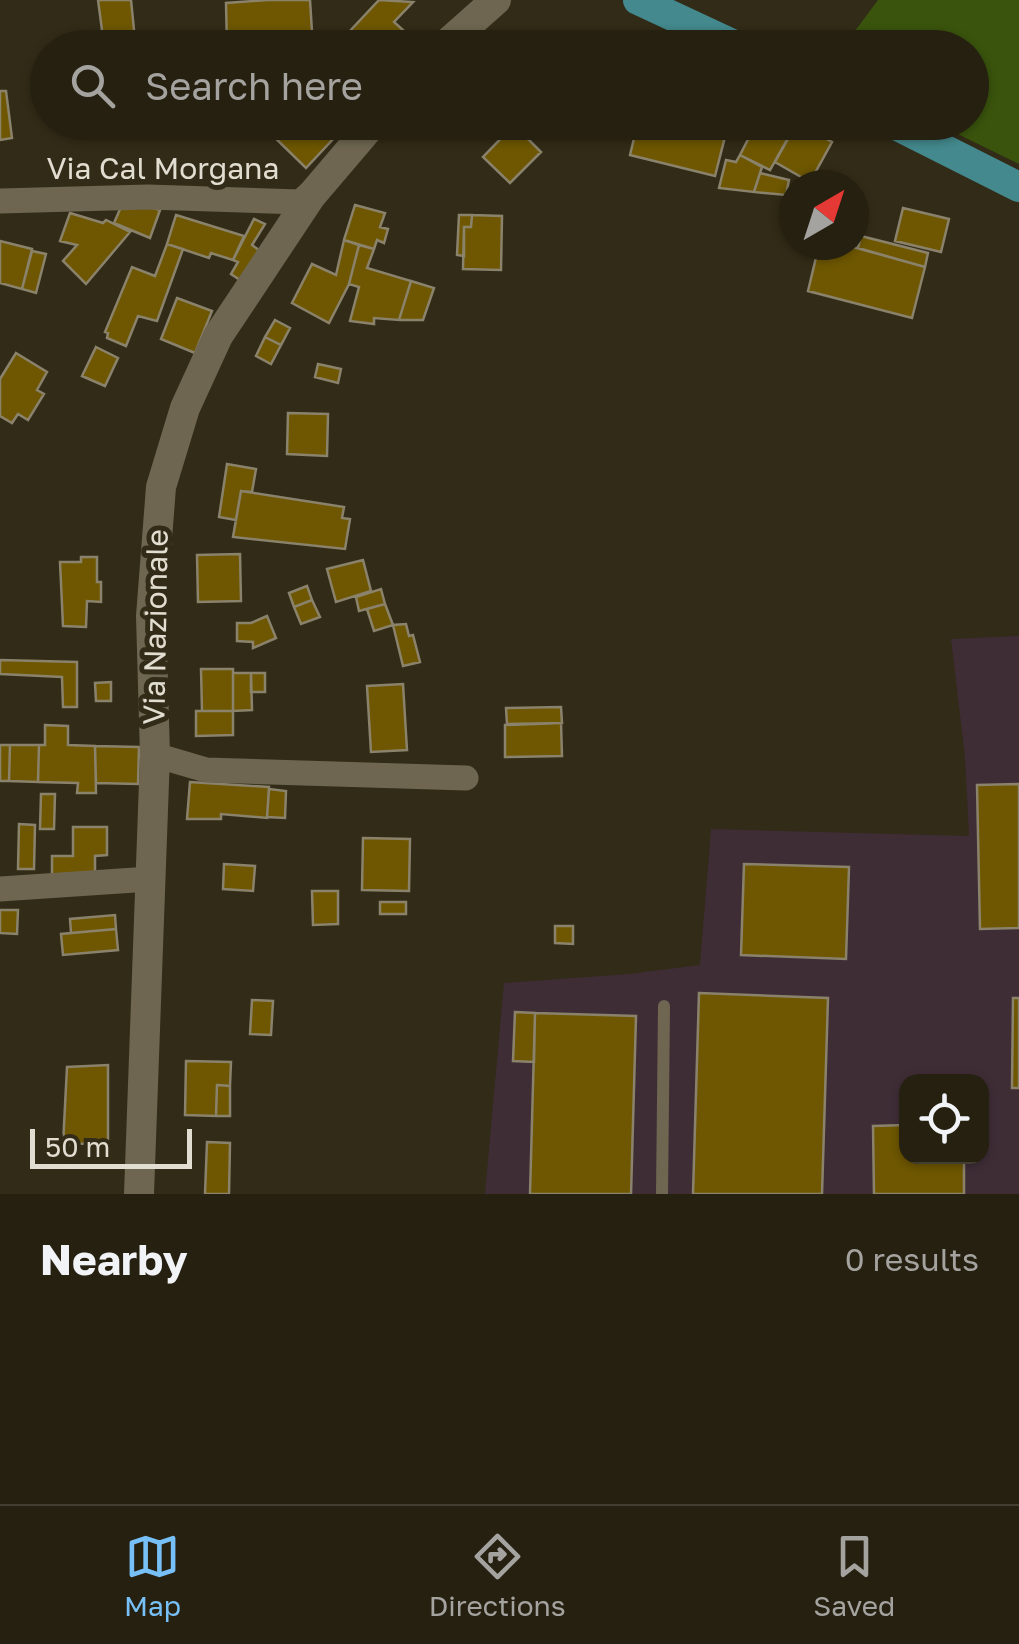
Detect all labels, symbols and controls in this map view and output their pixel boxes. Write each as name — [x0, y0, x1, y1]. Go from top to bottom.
search box — [30, 30, 989, 140]
icon: search — [65, 58, 120, 113]
text: Search here — [145, 63, 363, 108]
street label: Via Cal Morgana — [46, 150, 280, 186]
north arrow — [779, 170, 869, 260]
street label: Via Nazionale — [135, 529, 175, 725]
map controls — [899, 1074, 989, 1164]
button: locate — [899, 1074, 989, 1164]
scale bar — [30, 1124, 192, 1168]
text: 50 m — [45, 1130, 110, 1163]
text: Nearby — [40, 1234, 188, 1284]
text: 0 results — [845, 1240, 979, 1278]
tab: Map — [124, 1529, 181, 1622]
tab: Directions — [429, 1529, 566, 1622]
tab: Saved — [813, 1529, 895, 1622]

